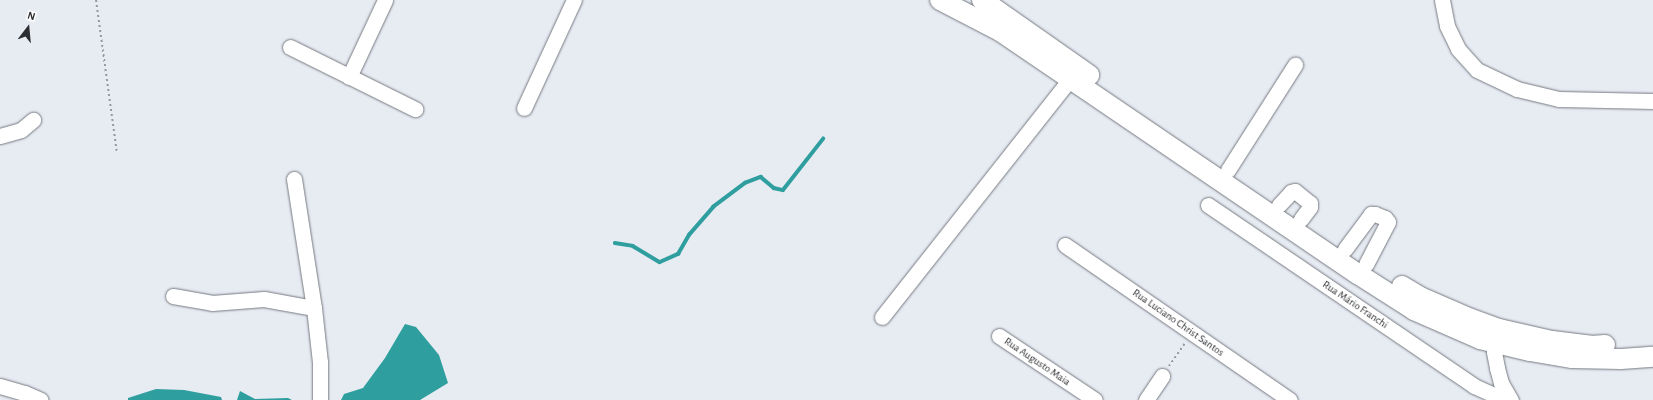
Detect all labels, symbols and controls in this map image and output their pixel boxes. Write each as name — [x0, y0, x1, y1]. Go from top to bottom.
north arrow — [8, 8, 48, 48]
text: N — [26, 10, 37, 22]
street label: Rua Mário Franchi — [1320, 278, 1390, 332]
street label: Rua Luciano Christ Santos — [1130, 286, 1226, 360]
street label: Rua Augusto Maia — [1001, 335, 1073, 389]

